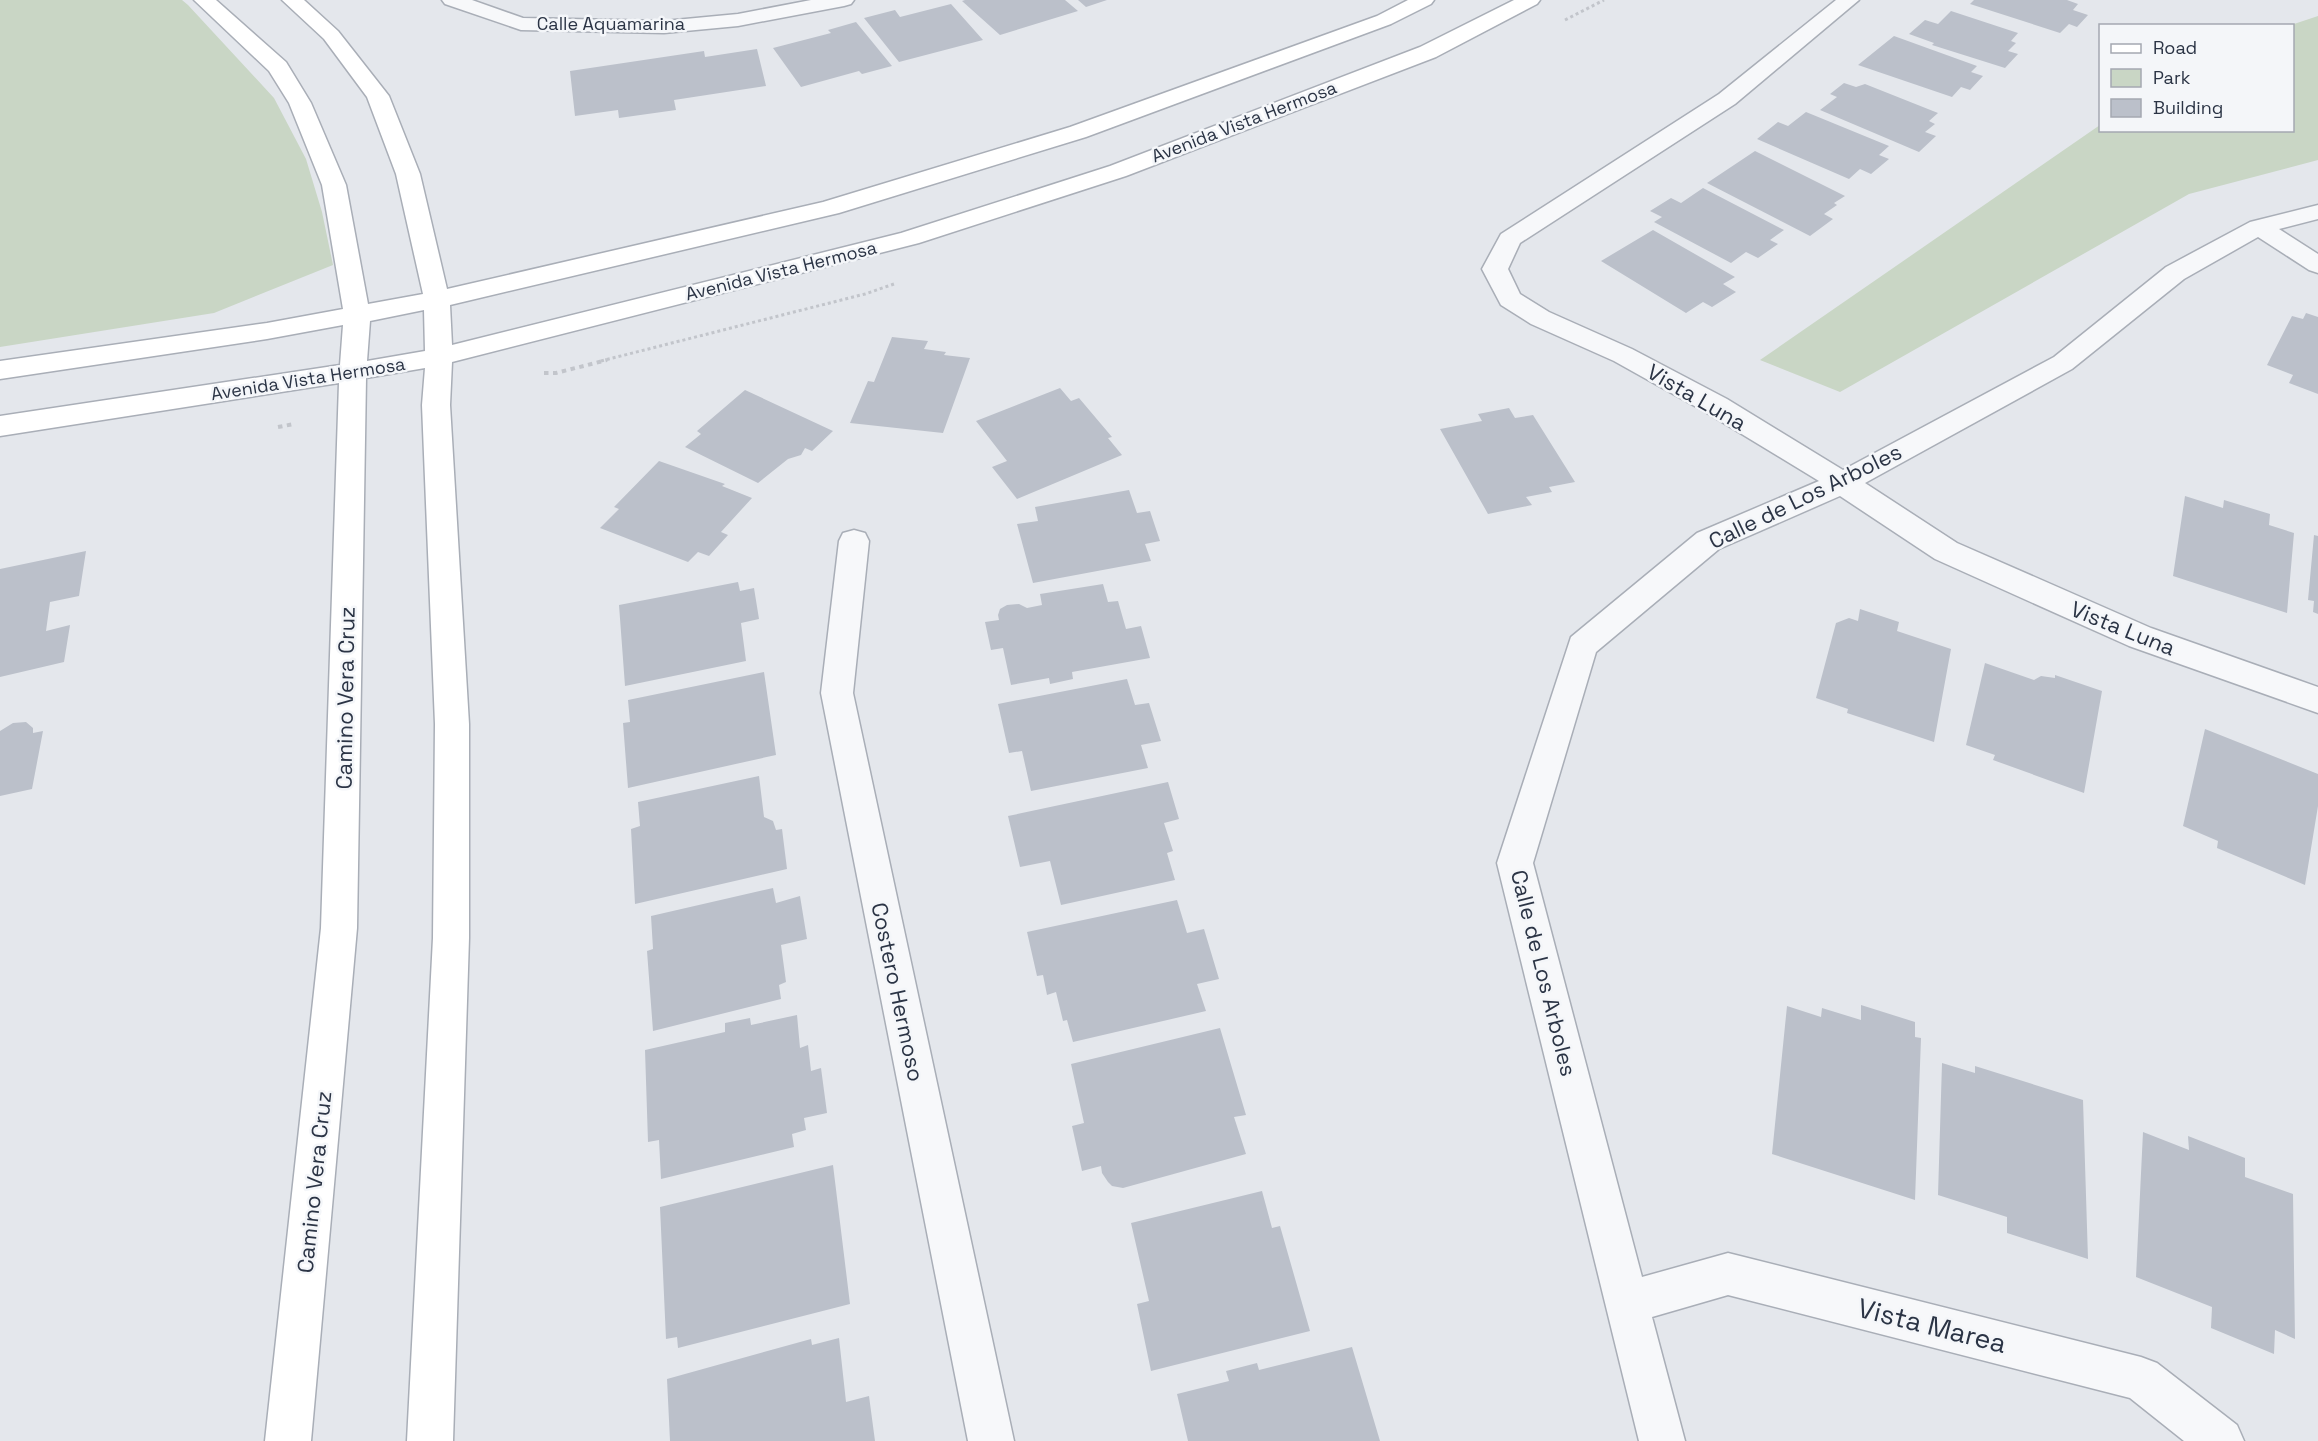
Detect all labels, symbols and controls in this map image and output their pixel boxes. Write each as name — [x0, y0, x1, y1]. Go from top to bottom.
street label: Calle Aquamarina — [537, 12, 685, 35]
legend — [2099, 24, 2294, 132]
text: Road — [2153, 36, 2197, 59]
text: Park — [2153, 66, 2191, 89]
street label: Avenida Vista Hermosa — [1148, 76, 1340, 167]
text: Building — [2153, 96, 2223, 119]
street label: Avenida Vista Hermosa — [683, 236, 879, 305]
street label: Avenida Vista Hermosa — [209, 352, 407, 405]
street label: Vista Luna — [1642, 357, 1752, 437]
street label: Calle de Los Arboles — [1704, 437, 1906, 555]
street label: Vista Luna — [2067, 594, 2180, 662]
street label: Camino Vera Cruz — [329, 606, 361, 790]
street label: Calle de Los Arboles — [1505, 867, 1583, 1079]
street label: Costero Hermoso — [865, 900, 931, 1084]
street label: Camino Vera Cruz — [291, 1090, 337, 1274]
street label: Vista Marea — [1854, 1290, 2010, 1361]

